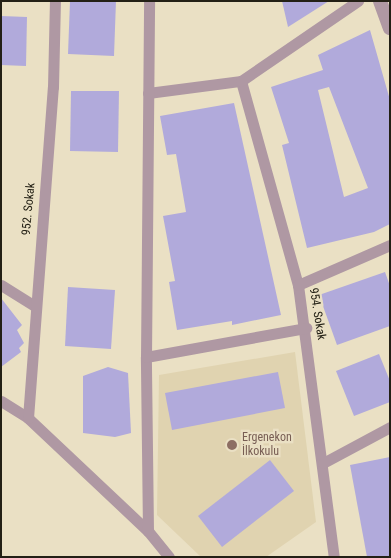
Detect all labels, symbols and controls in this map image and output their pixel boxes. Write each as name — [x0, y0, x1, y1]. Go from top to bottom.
street label: 952. Sokak — [20, 182, 38, 236]
street label: 954. Sokak — [306, 287, 328, 341]
place label: Ergenekon İlkokulu — [242, 431, 292, 459]
marker: Ergenekon İlkokulu — [226, 439, 238, 451]

